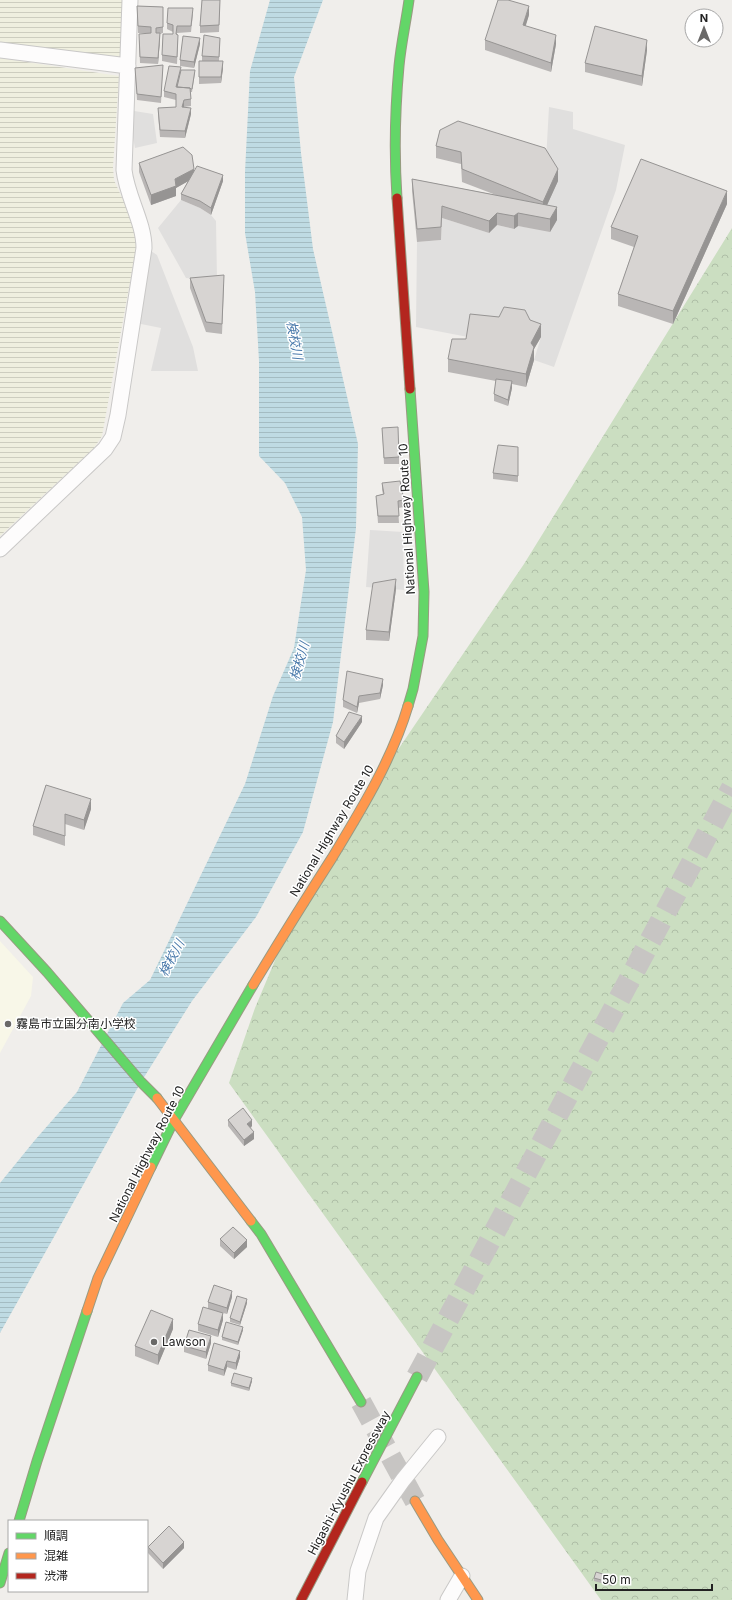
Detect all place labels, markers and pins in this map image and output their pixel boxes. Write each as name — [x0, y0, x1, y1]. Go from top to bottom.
place label: 霧島市立国分南小学校 — [16, 1016, 136, 1031]
marker: 霧島市立国分南小学校 — [3, 1019, 13, 1029]
place label: Lawson — [162, 1334, 206, 1349]
marker: Lawson — [149, 1337, 159, 1347]

